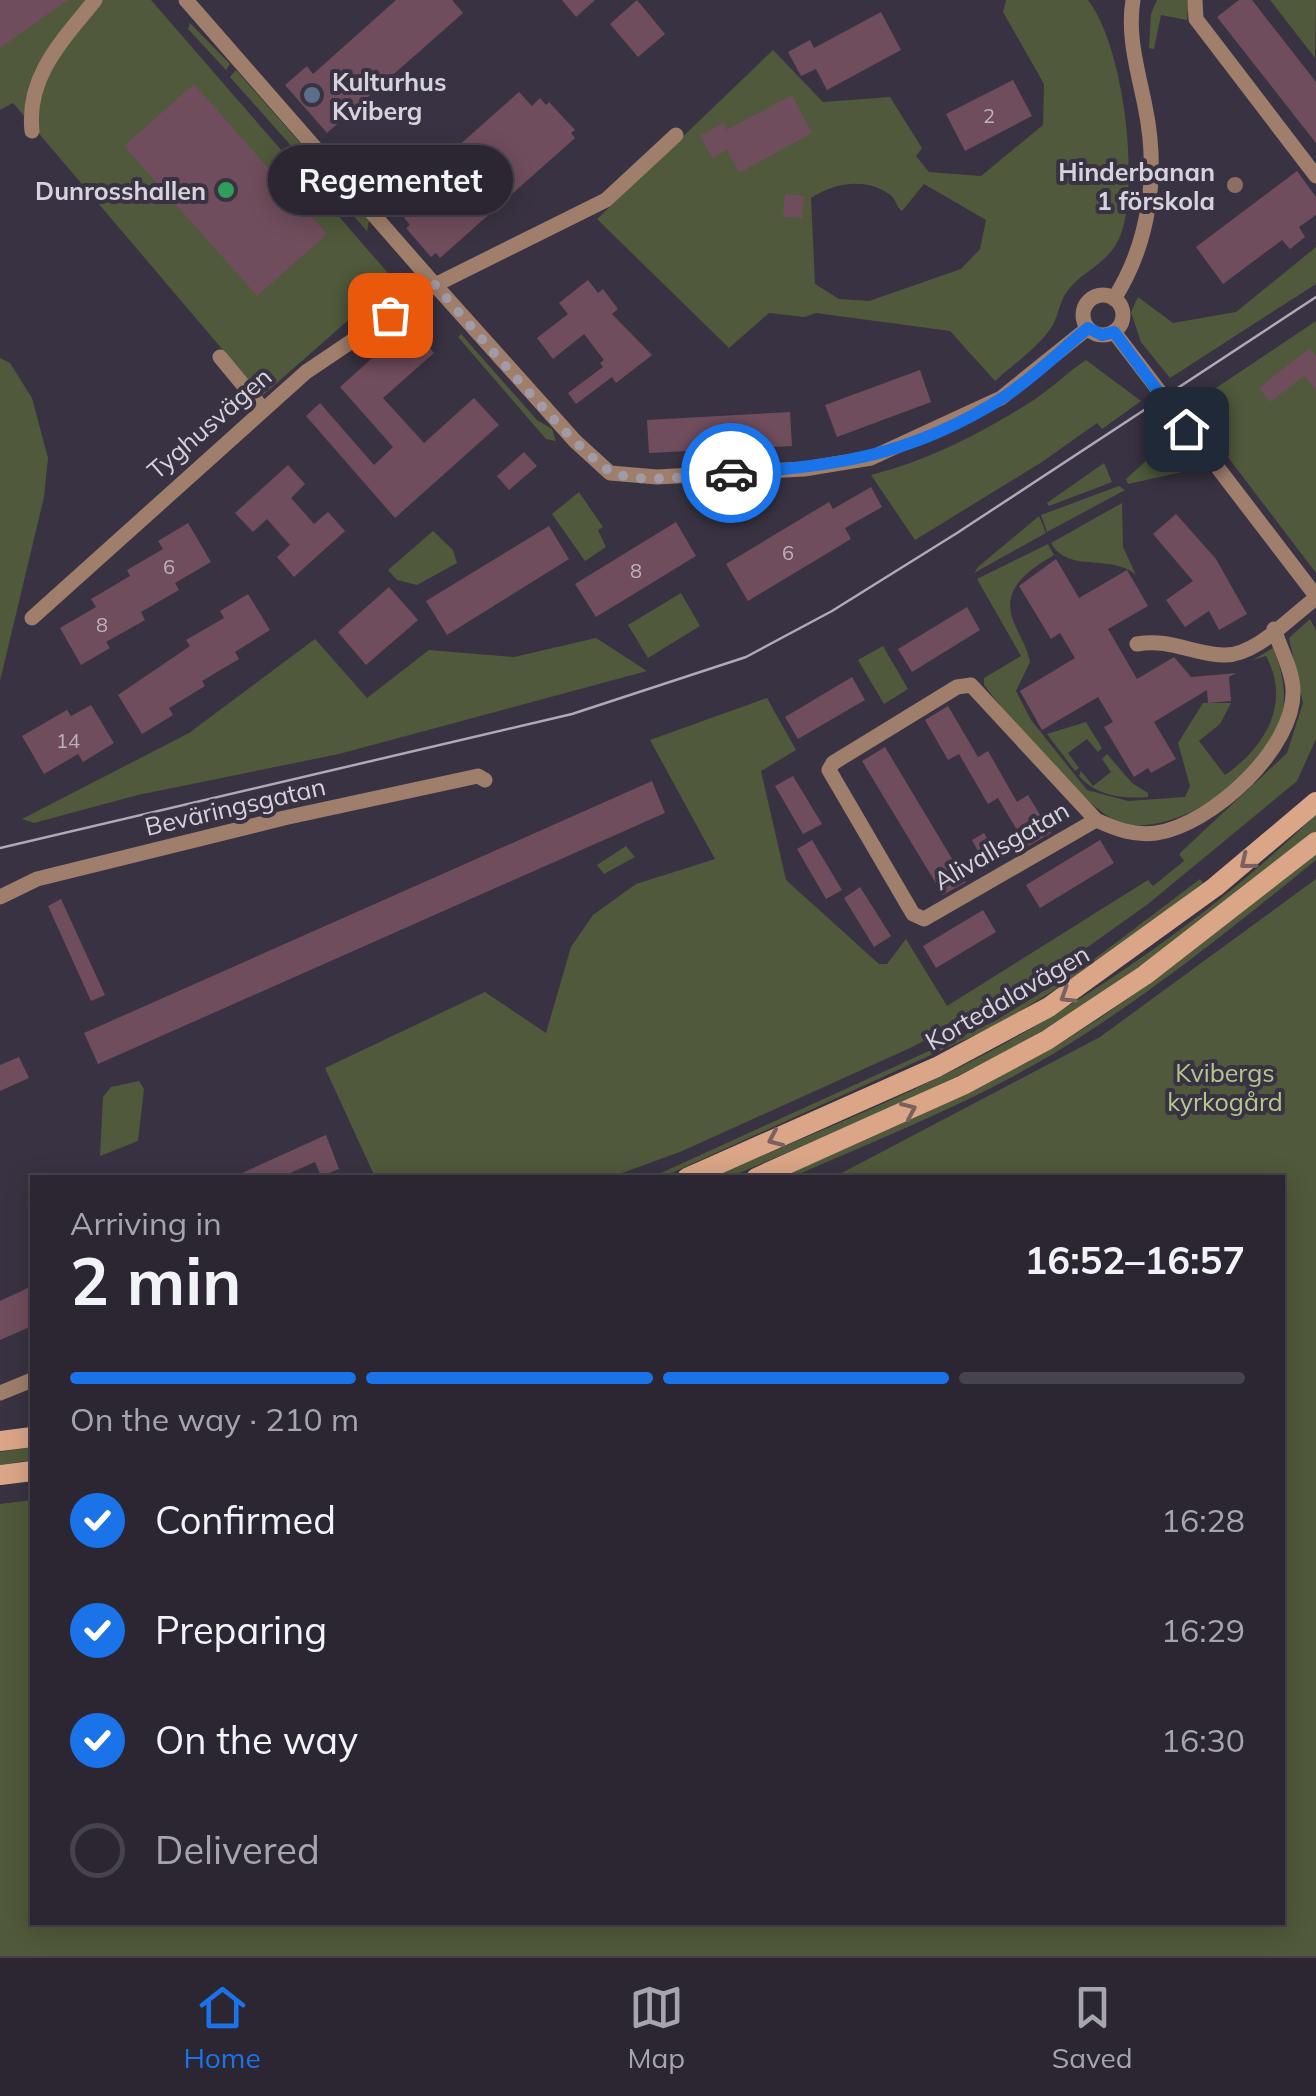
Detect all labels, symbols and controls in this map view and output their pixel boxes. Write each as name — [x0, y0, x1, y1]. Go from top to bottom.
place label: Kulturhus Kviberg — [332, 66, 447, 126]
marker: Kulturhus Kviberg — [301, 84, 323, 106]
house number: 2 — [983, 103, 995, 128]
callout: Regementet — [268, 145, 512, 215]
place label: Hinderbanan 1 förskola — [1058, 156, 1215, 216]
text: Regementet — [298, 160, 483, 200]
marker: Hinderbanan 1 förskola — [1224, 174, 1246, 196]
place label: Dunrosshallen — [35, 175, 206, 206]
marker: Dunrosshallen — [215, 179, 237, 201]
pin — [348, 273, 433, 358]
icon: bag — [363, 288, 418, 343]
street label: Tyghusvägen — [141, 361, 277, 485]
pin — [1144, 387, 1229, 472]
icon: home — [1159, 402, 1214, 457]
courier — [681, 423, 781, 523]
icon: car — [704, 446, 759, 501]
house number: 6 — [782, 540, 794, 565]
house number: 6 — [163, 554, 175, 579]
house number: 8 — [630, 558, 642, 583]
house number: 8 — [96, 612, 108, 637]
house number: 14 — [56, 728, 80, 753]
street label: Beväringsgatan — [142, 770, 328, 842]
street label: Alivallsgatan — [928, 794, 1074, 896]
one-way arrow — [1240, 850, 1258, 868]
street label: Kortedalavägen — [919, 938, 1095, 1056]
one-way arrow — [1059, 983, 1077, 1002]
park label: Kvibergs kyrkogård — [1167, 1057, 1283, 1117]
one-way arrow — [899, 1102, 917, 1122]
one-way arrow — [767, 1127, 785, 1147]
text: Arriving in — [70, 1203, 222, 1243]
text: 16:52–16:57 — [1025, 1236, 1245, 1284]
text: 2 min — [70, 1240, 241, 1321]
text: On the way · 210 m — [70, 1399, 359, 1439]
icon: check — [70, 1493, 125, 1548]
text: Confirmed — [155, 1496, 336, 1544]
text: 16:28 — [1161, 1500, 1245, 1540]
icon: check — [70, 1603, 125, 1658]
text: Preparing — [155, 1606, 327, 1654]
text: 16:29 — [1161, 1610, 1245, 1650]
icon: check — [70, 1713, 125, 1768]
text: On the way — [155, 1716, 358, 1764]
text: 16:30 — [1161, 1720, 1245, 1760]
text: Delivered — [155, 1826, 320, 1874]
tab: Home — [183, 1980, 261, 2075]
tab: Map — [627, 1980, 685, 2075]
tab: Saved — [1052, 1980, 1133, 2075]

